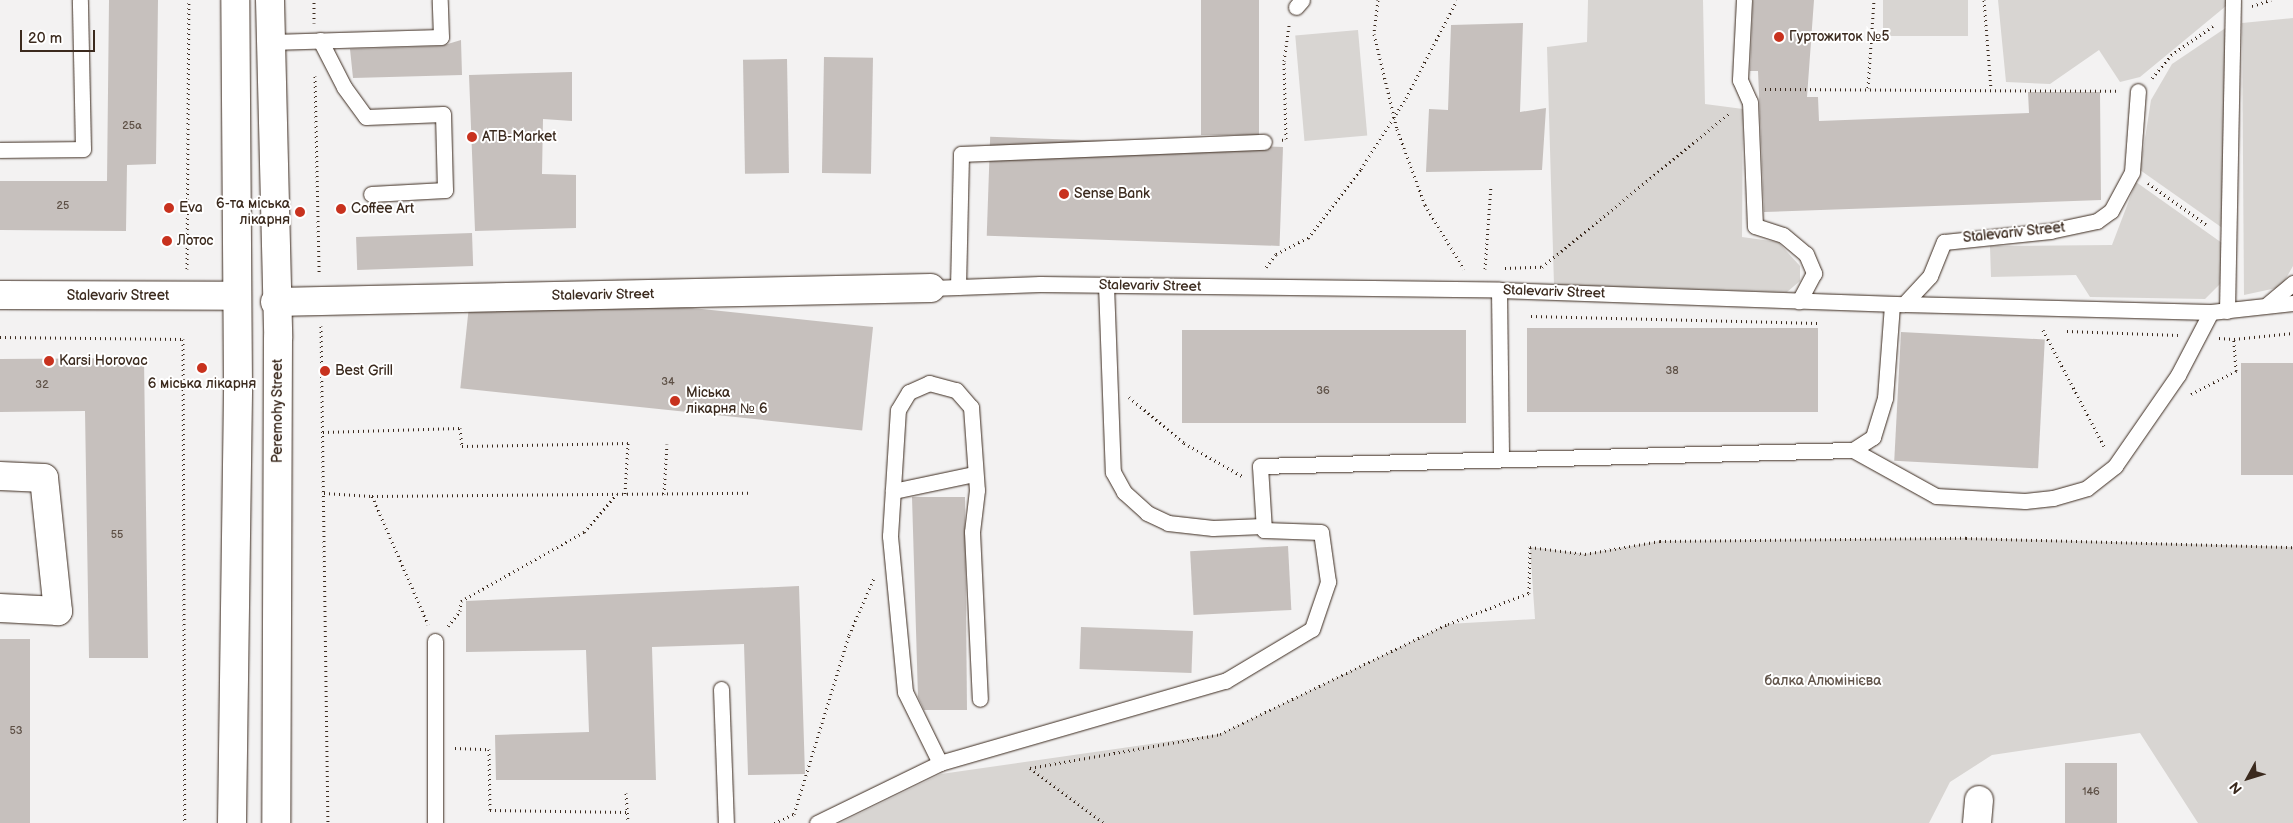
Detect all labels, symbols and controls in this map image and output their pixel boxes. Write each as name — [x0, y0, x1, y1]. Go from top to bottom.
scale bar — [22, 20, 98, 52]
text: 20 m — [28, 29, 62, 48]
place label: Гуртожиток №5 — [1789, 29, 1889, 45]
marker: Гуртожиток №5 — [1773, 31, 1785, 43]
house number: 25а — [122, 119, 142, 133]
place label: ATB-Market — [482, 129, 557, 145]
marker: ATB-Market — [466, 131, 478, 143]
place label: Sense Bank — [1074, 186, 1150, 202]
marker: Sense Bank — [1058, 188, 1070, 200]
place label: 6-та міська лікарня — [216, 196, 290, 228]
house number: 25 — [57, 199, 69, 213]
place label: Eva — [179, 200, 203, 216]
place label: Coffee Art — [351, 201, 414, 217]
marker: Eva — [163, 202, 175, 214]
marker: Coffee Art — [335, 203, 347, 215]
marker: 6-та міська лікарня — [294, 206, 306, 218]
street label: Stalevariv Street — [1962, 219, 2066, 247]
place label: Лотос — [177, 233, 213, 249]
marker: Лотос — [161, 235, 173, 247]
street label: Stalevariv Street — [1098, 277, 1202, 295]
street label: Stalevariv Street — [1502, 282, 1606, 302]
street label: Stalevariv Street — [551, 286, 655, 304]
street label: Stalevariv Street — [67, 288, 169, 304]
place label: Karsi Horovac — [59, 353, 148, 369]
marker: Karsi Horovac — [43, 355, 55, 367]
street label: Peremohy Street — [270, 358, 286, 464]
marker: 6 міська лікарня — [196, 362, 208, 374]
place label: Best Grill — [335, 363, 393, 379]
house number: 38 — [1665, 364, 1679, 378]
marker: Best Grill — [319, 365, 331, 377]
house number: 34 — [661, 375, 675, 389]
place label: 6 міська лікарня — [148, 376, 256, 392]
house number: 32 — [35, 378, 49, 392]
house number: 36 — [1316, 384, 1330, 398]
place label: Мiська лiкарня № 6 — [686, 385, 767, 418]
marker: Мiська лiкарня № 6 — [668, 394, 682, 408]
house number: 55 — [111, 528, 123, 542]
park label: балка Алюмінієва — [1765, 673, 1881, 689]
house number: 53 — [9, 724, 23, 738]
north arrow — [2223, 753, 2273, 803]
text: N — [2226, 778, 2246, 797]
house number: 146 — [2082, 785, 2100, 799]

